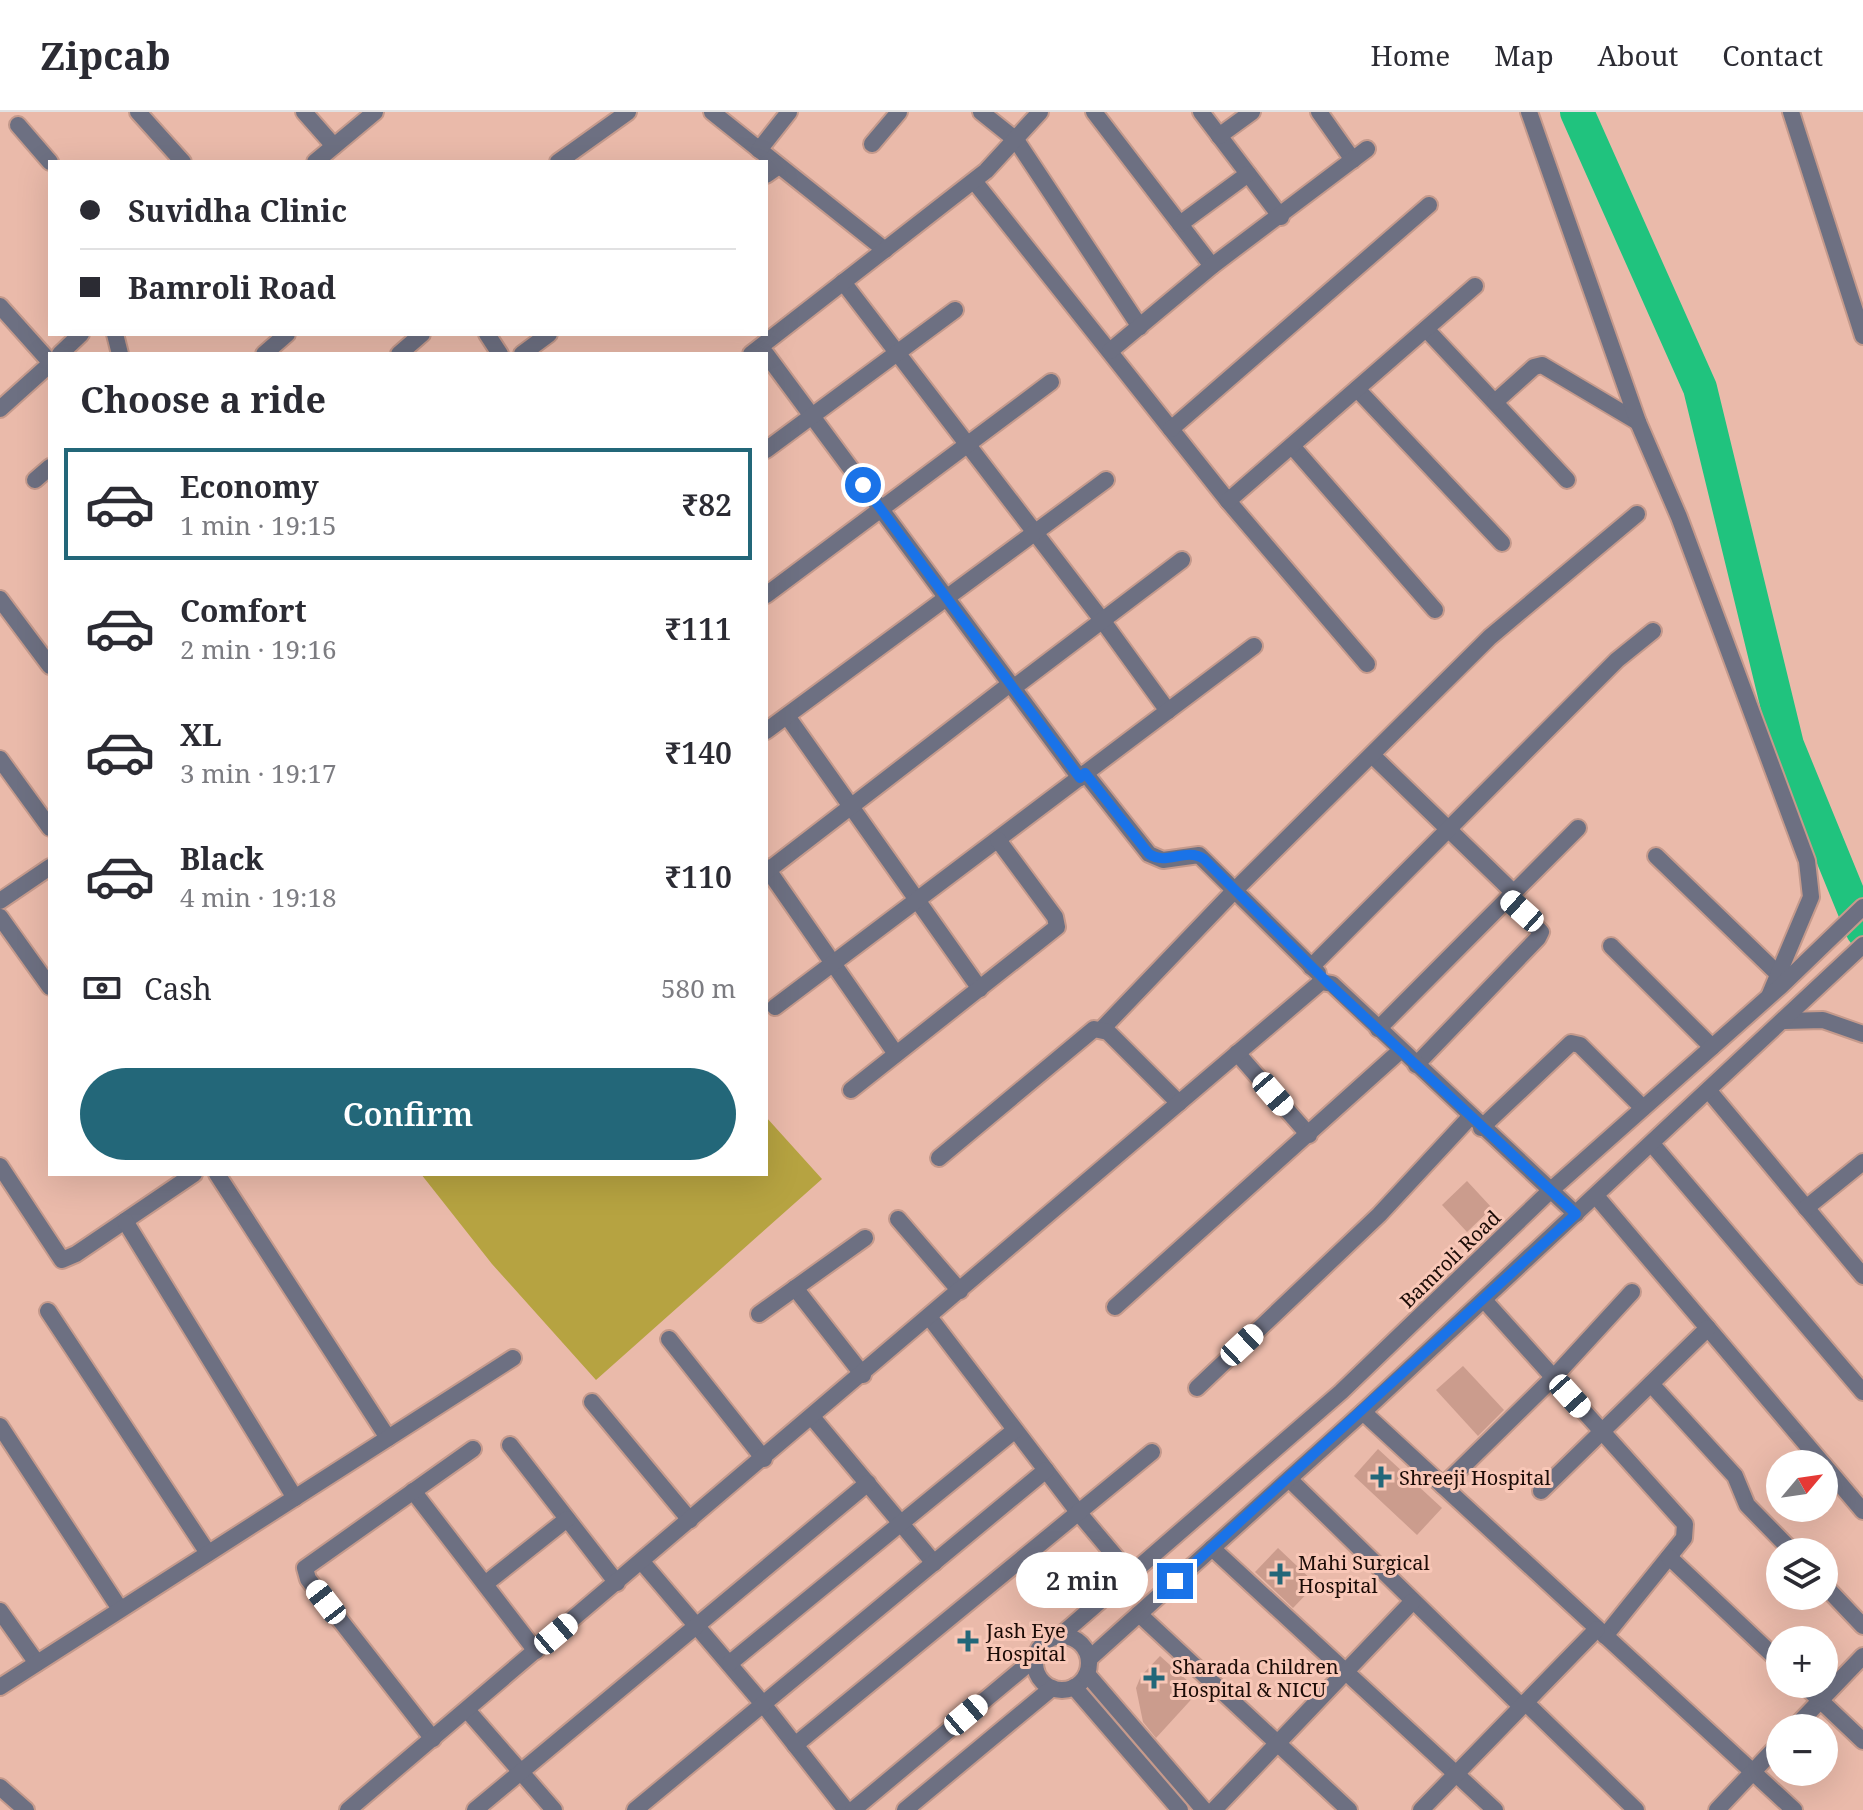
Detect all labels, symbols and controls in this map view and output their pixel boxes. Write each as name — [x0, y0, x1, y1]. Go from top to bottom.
text: Zipcab — [40, 29, 171, 81]
text: Home — [1371, 36, 1450, 74]
text: Map — [1494, 36, 1554, 74]
text: About — [1598, 36, 1678, 74]
text: Contact — [1722, 36, 1823, 74]
text: Suvidha Clinic — [128, 190, 347, 231]
text: Bamroli Road — [128, 267, 336, 308]
text: Choose a ride — [80, 375, 326, 424]
text: Economy — [180, 466, 319, 507]
route start — [845, 467, 881, 503]
icon: car — [84, 468, 156, 540]
text: ₹82 — [681, 484, 732, 525]
text: 1 min · 19:15 — [180, 507, 337, 543]
text: Comfort — [180, 590, 307, 631]
icon: car — [84, 592, 156, 664]
text: ₹111 — [665, 608, 732, 649]
text: 2 min · 19:16 — [180, 631, 337, 667]
text: XL — [180, 714, 222, 755]
icon: car — [84, 716, 156, 788]
text: ₹140 — [665, 732, 732, 773]
text: 3 min · 19:17 — [180, 755, 337, 791]
text: Black — [180, 838, 264, 879]
icon: car — [84, 840, 156, 912]
text: ₹110 — [665, 856, 732, 897]
text: 4 min · 19:18 — [180, 879, 337, 915]
car — [1496, 886, 1548, 936]
icon: cash — [80, 966, 124, 1010]
text: Cash — [144, 968, 212, 1009]
text: 580 m — [661, 970, 736, 1006]
button: Confirm — [80, 1068, 736, 1160]
car — [1248, 1068, 1298, 1120]
street label: Bamroli Road — [1394, 1204, 1506, 1314]
car — [1216, 1320, 1268, 1370]
car — [1545, 1370, 1595, 1422]
north arrow — [1766, 1450, 1838, 1522]
map controls — [1766, 1450, 1838, 1786]
place label: Shreeji Hospital — [1399, 1464, 1551, 1491]
marker: Shreeji Hospital — [1370, 1466, 1392, 1488]
button: layers — [1766, 1538, 1838, 1610]
place label: Mahi Surgical Hospital — [1298, 1549, 1430, 1599]
callout: 2 min — [1015, 1553, 1147, 1609]
text: 2 min — [1046, 1562, 1118, 1598]
route end — [1157, 1563, 1193, 1599]
marker: Mahi Surgical Hospital — [1269, 1563, 1291, 1585]
car — [302, 1576, 350, 1628]
car — [530, 1609, 582, 1659]
place label: Jash Eye Hospital — [985, 1617, 1066, 1667]
button: + — [1766, 1626, 1838, 1698]
marker: Jash Eye Hospital — [957, 1630, 979, 1652]
place label: Sharada Children Hospital & NICU — [1172, 1653, 1339, 1703]
marker: Sharada Children Hospital & NICU — [1143, 1667, 1165, 1689]
car — [940, 1690, 992, 1740]
button: − — [1766, 1714, 1838, 1786]

